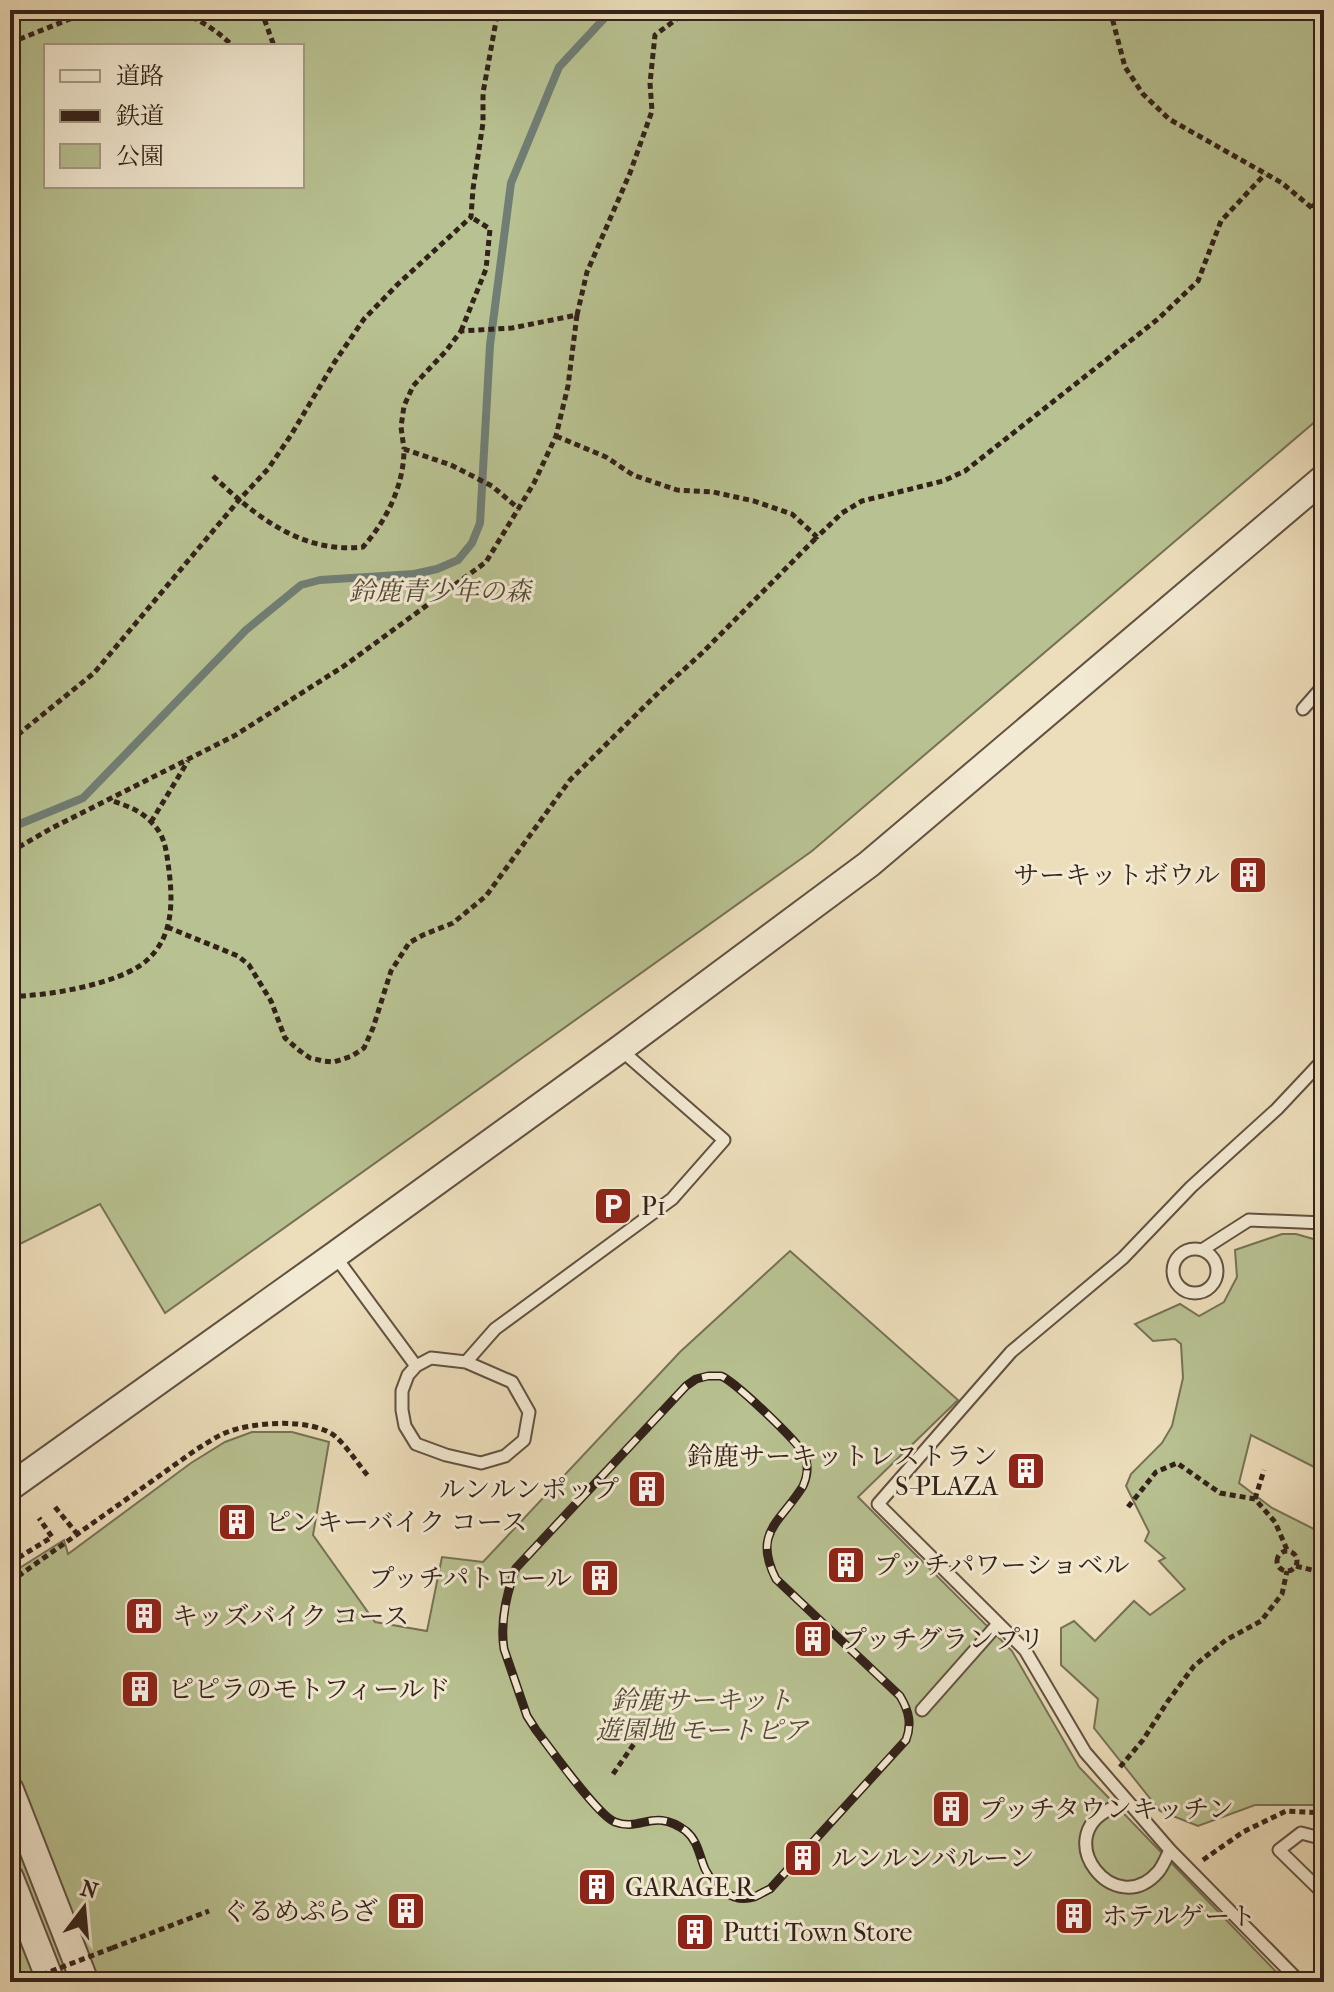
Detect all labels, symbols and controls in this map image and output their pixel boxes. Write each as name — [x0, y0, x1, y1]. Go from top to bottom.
legend — [44, 44, 304, 188]
text: 道路 — [116, 62, 164, 90]
text: 鉄道 — [116, 102, 164, 130]
text: 公園 — [116, 142, 164, 170]
park label: 鈴鹿青少年の森 — [349, 576, 534, 607]
building icon: サーキットボウル — [1227, 854, 1269, 896]
place label: サーキットボウル — [1013, 860, 1220, 891]
parking icon: P1 — [592, 1185, 634, 1227]
place label: P1 — [641, 1191, 666, 1222]
place label: 鈴鹿サーキットレストラン S-PLAZA — [687, 1441, 999, 1502]
building icon: 鈴鹿サーキットレストラン S-PLAZA — [1005, 1450, 1047, 1492]
building icon: ルンルンポップ — [626, 1468, 668, 1510]
place label: ルンルンポップ — [439, 1474, 619, 1505]
building icon: ピンキーバイク コース — [216, 1501, 258, 1543]
place label: ピンキーバイク コース — [265, 1507, 527, 1538]
building icon: プッチパワーショベル — [825, 1544, 867, 1586]
place label: プッチパワーショベル — [874, 1550, 1130, 1581]
building icon: プッチパトロール — [579, 1557, 621, 1599]
place label: プッチパトロール — [368, 1563, 572, 1594]
building icon: キッズバイク コース — [123, 1595, 165, 1637]
place label: キッズバイク コース — [172, 1601, 409, 1632]
building icon: プッチグランプリ — [792, 1618, 834, 1660]
place label: プッチグランプリ — [841, 1624, 1045, 1655]
building icon: ピピラのモトフィールド — [119, 1668, 161, 1710]
place label: ピピラのモトフィールド — [168, 1674, 451, 1705]
park label: 鈴鹿サーキット 遊園地 モートピア — [596, 1685, 810, 1746]
building icon: プッチタウンキッチン — [930, 1788, 972, 1830]
place label: プッチタウンキッチン — [979, 1794, 1234, 1825]
building icon: ルンルンバルーン — [782, 1837, 824, 1879]
place label: ルンルンバルーン — [831, 1843, 1035, 1874]
building icon: GARAGE R — [576, 1866, 618, 1908]
north arrow — [44, 1868, 124, 1948]
place label: GARAGE R — [625, 1872, 755, 1903]
text: N — [78, 1875, 101, 1905]
building icon: ぐるめぷらざ — [385, 1890, 427, 1932]
building icon: ホテルゲート — [1053, 1895, 1095, 1937]
place label: ぐるめぷらざ — [222, 1896, 378, 1927]
place label: ホテルゲート — [1102, 1901, 1256, 1932]
building icon: Putti Town Store — [674, 1911, 716, 1953]
place label: Putti Town Store — [723, 1917, 913, 1948]

